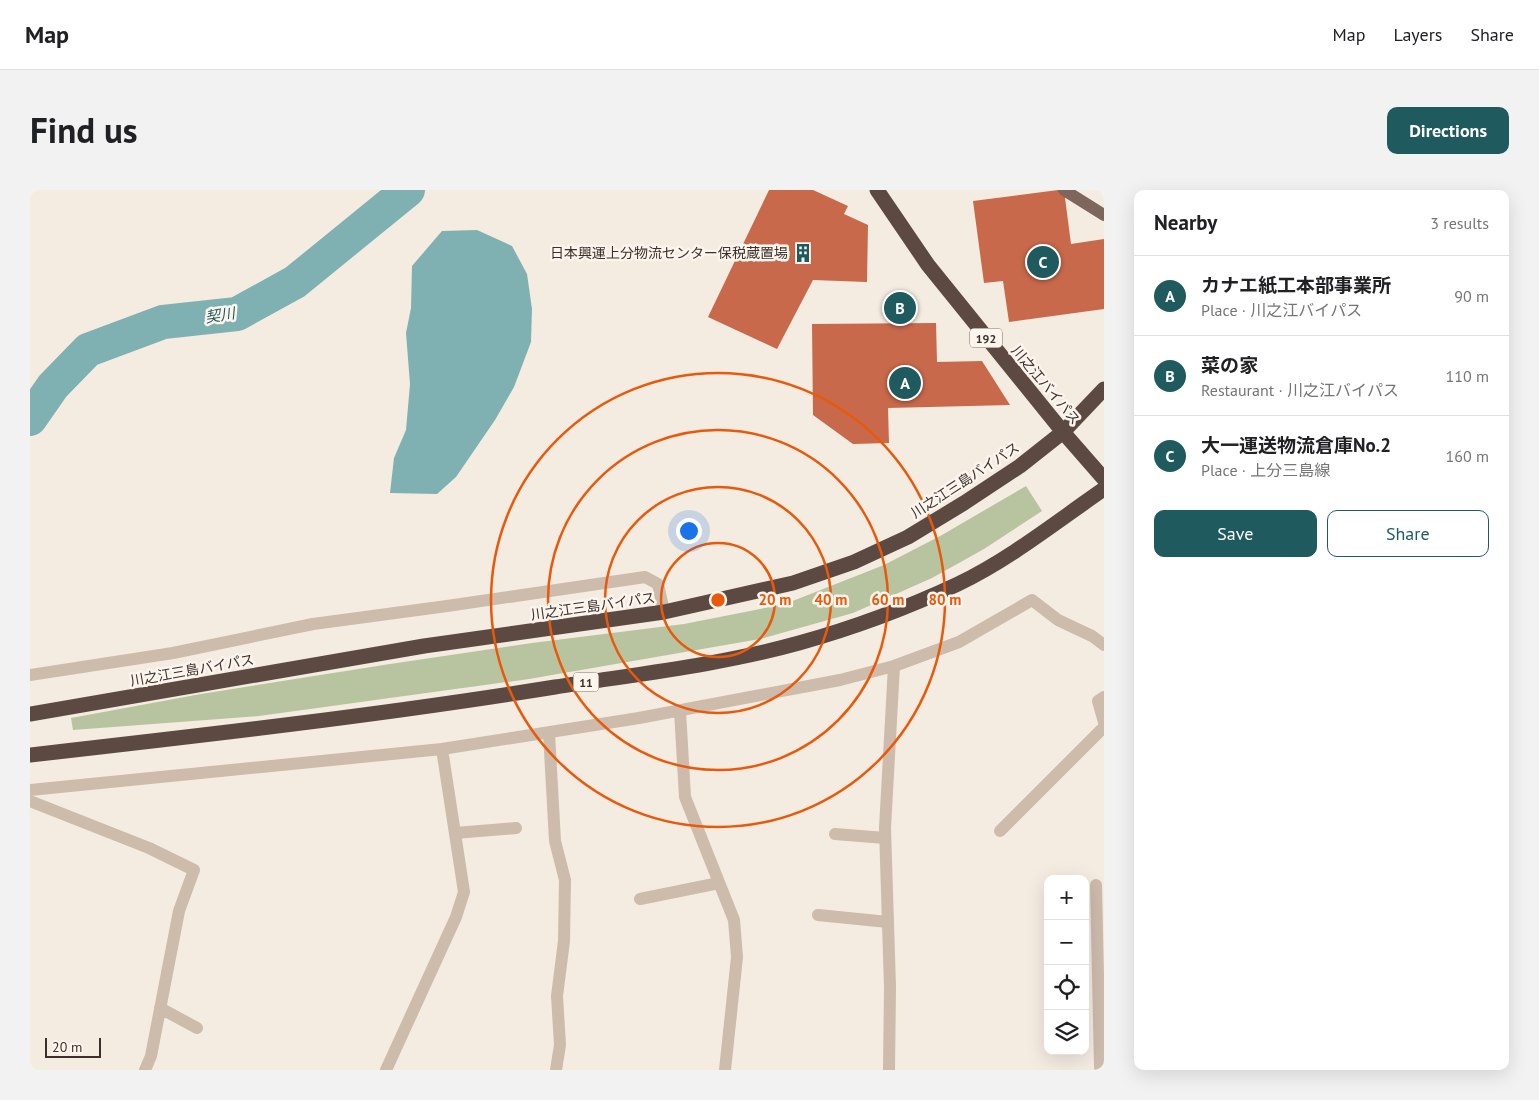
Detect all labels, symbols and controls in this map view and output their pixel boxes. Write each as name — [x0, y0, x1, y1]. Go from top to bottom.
text: Map — [25, 19, 69, 50]
text: Map — [1333, 23, 1365, 46]
text: Layers — [1393, 23, 1442, 46]
text: Share — [1470, 23, 1514, 46]
text: Find us — [30, 107, 138, 153]
button: Directions — [1387, 107, 1509, 154]
text: Nearby — [1154, 209, 1217, 236]
text: 3 results — [1430, 213, 1489, 233]
building icon: 日本興運上分物流センター保税蔵置場 — [792, 242, 814, 264]
pin: C — [1027, 243, 1059, 281]
place label: 日本興運上分物流センター保税蔵置場 — [550, 244, 788, 262]
text: カナエ紙工本部事業所 — [1201, 273, 1391, 297]
text: A — [1165, 286, 1175, 306]
text: 90 m — [1454, 286, 1489, 306]
pin: B — [884, 289, 916, 327]
text: Place · 川之江バイパス — [1201, 300, 1362, 320]
water label: 契川 — [204, 303, 238, 327]
road number: 192 — [970, 328, 1002, 348]
street label: 川之江バイパス — [1008, 342, 1084, 428]
text: 菜の家 — [1201, 353, 1258, 377]
pin: A — [889, 364, 921, 402]
text: B — [1165, 366, 1175, 386]
text: 110 m — [1446, 366, 1489, 386]
text: Restaurant · 川之江バイパス — [1201, 380, 1399, 400]
text: 大一運送物流倉庫No.2 — [1201, 433, 1391, 457]
street label: 川之江三島バイパス — [907, 438, 1023, 522]
text: C — [1166, 446, 1174, 466]
text: 160 m — [1446, 446, 1489, 466]
text: Place · 上分三島線 — [1201, 460, 1330, 480]
button: Save — [1154, 510, 1317, 557]
button: Share — [1327, 510, 1489, 557]
your location — [676, 518, 702, 544]
street label: 川之江三島バイパス — [529, 588, 657, 624]
text: 20 m — [759, 590, 791, 609]
text: 40 m — [815, 590, 847, 609]
text: 60 m — [872, 590, 904, 609]
text: 80 m — [929, 590, 961, 609]
centre of rings — [709, 591, 727, 609]
street label: 川之江三島バイパス — [129, 650, 255, 690]
road number: 11 — [574, 672, 598, 692]
map controls — [1044, 875, 1089, 1055]
button: + — [1044, 875, 1089, 920]
button: − — [1044, 920, 1089, 965]
button: locate — [1044, 965, 1089, 1010]
button: layers — [1044, 1010, 1089, 1055]
scale bar — [45, 1035, 101, 1058]
text: 20 m — [52, 1038, 82, 1056]

